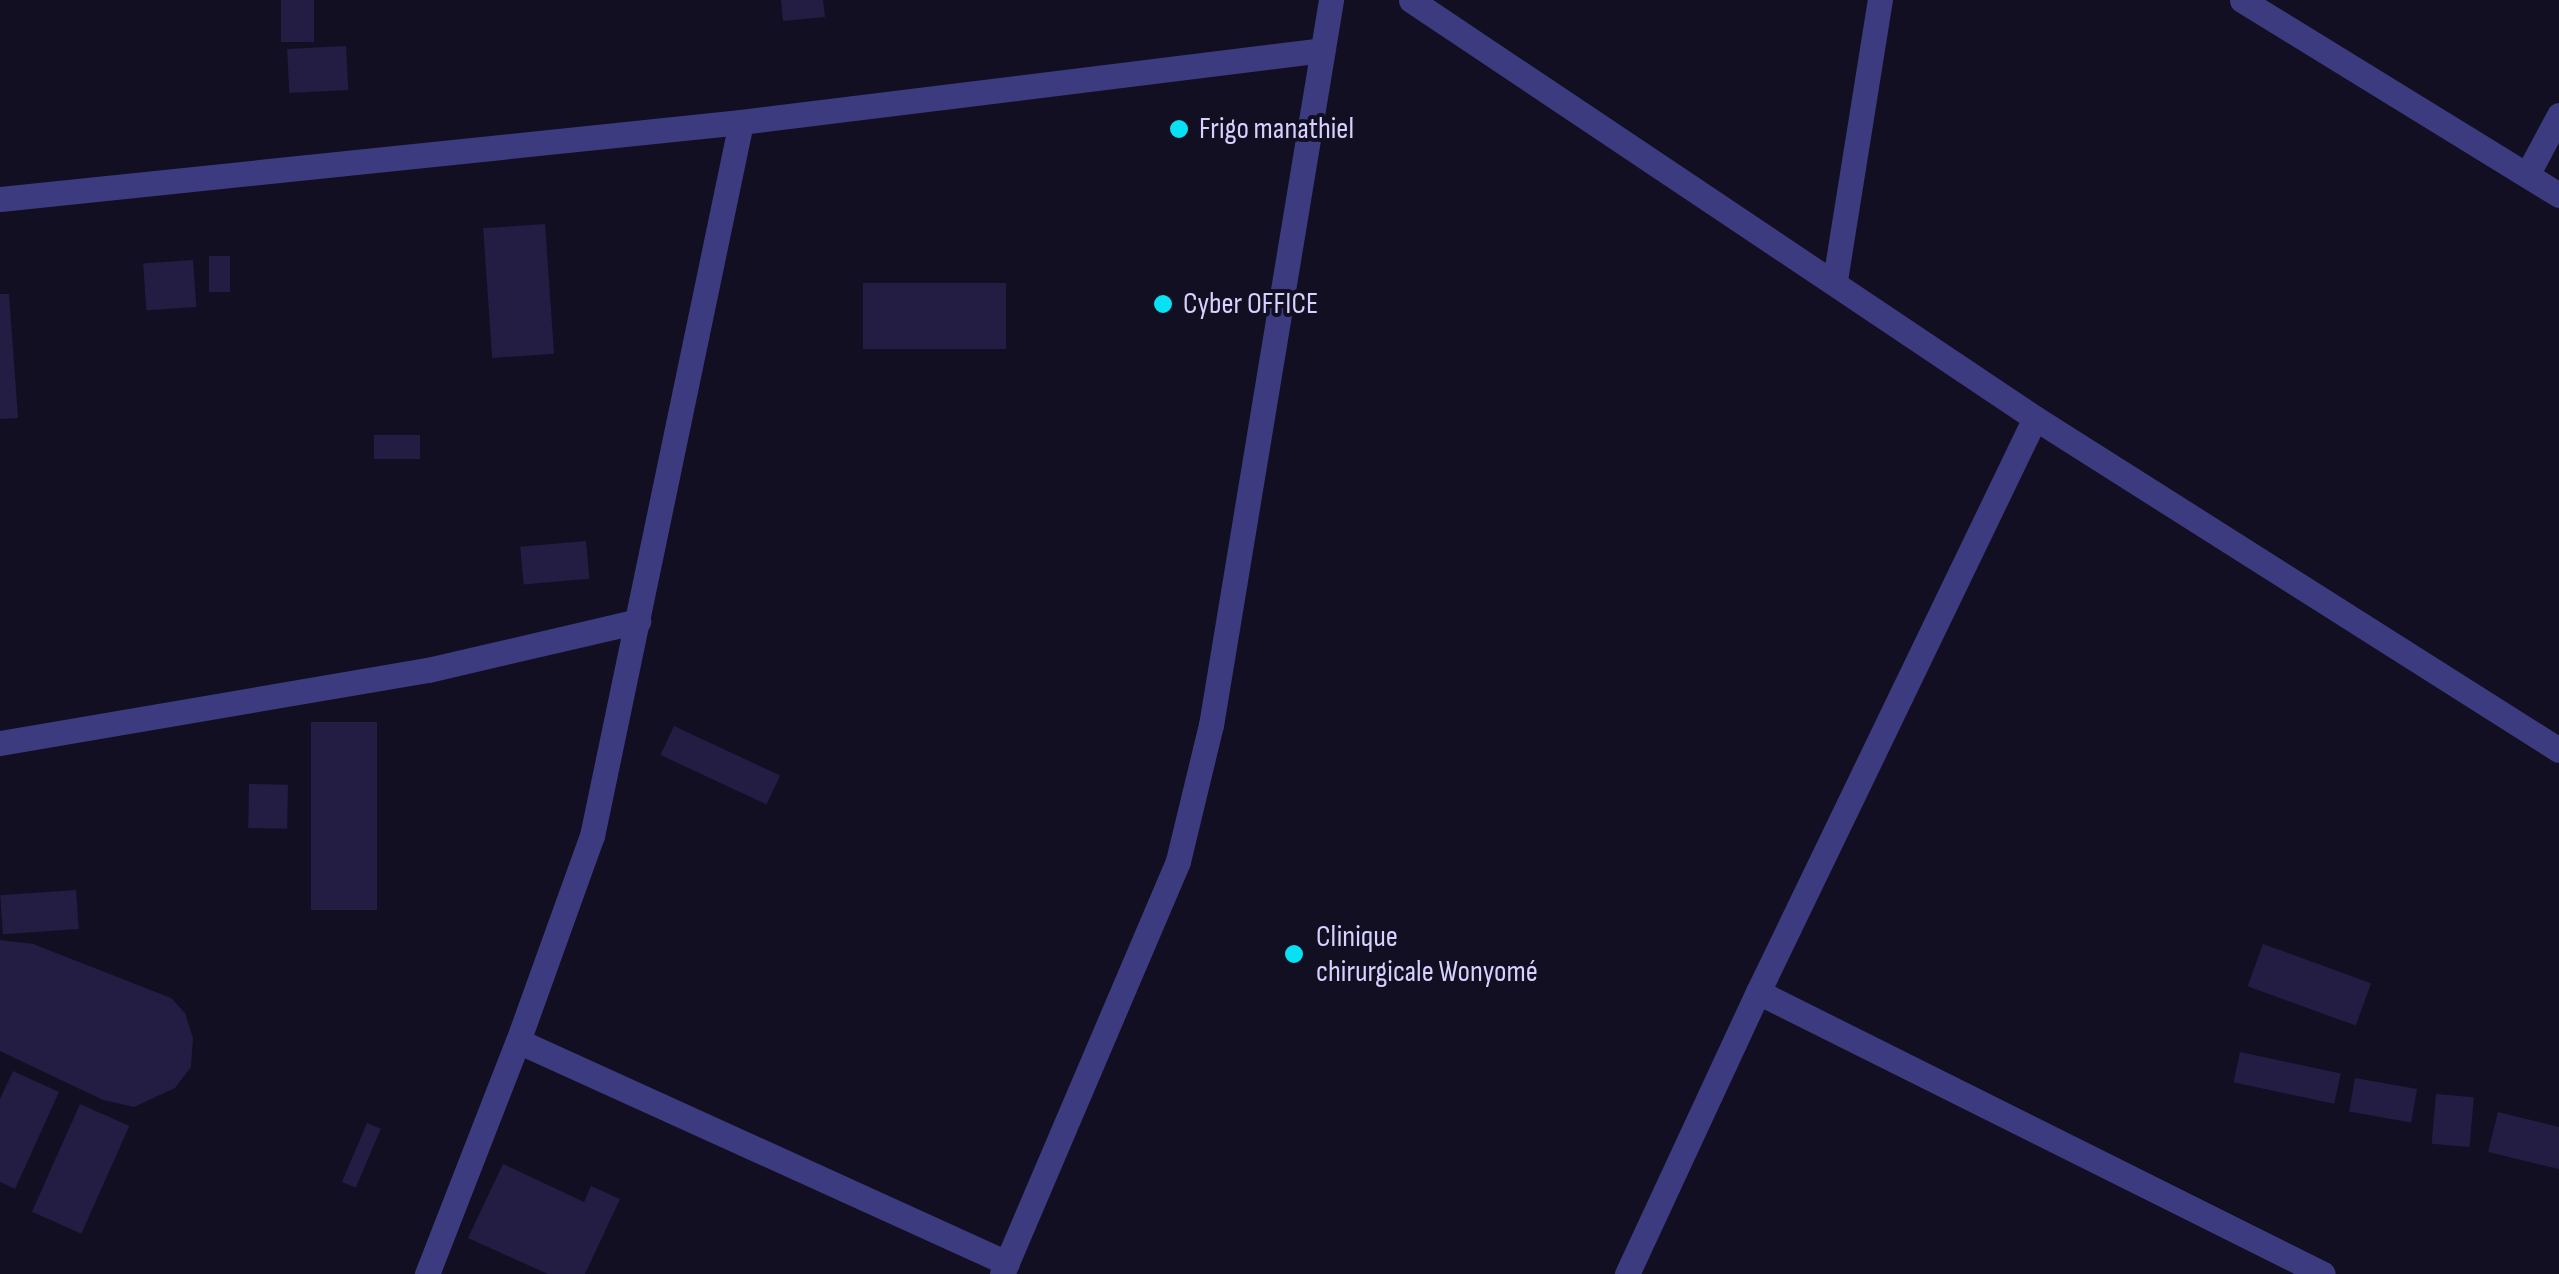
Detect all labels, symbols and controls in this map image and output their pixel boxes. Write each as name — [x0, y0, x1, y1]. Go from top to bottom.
place label: Frigo manathiel — [1199, 111, 1354, 147]
marker: Frigo manathiel — [1168, 118, 1190, 140]
place label: Cyber OFFICE — [1183, 286, 1318, 322]
marker: Cyber OFFICE — [1152, 293, 1174, 315]
place label: Clinique chirurgicale Wonyomé — [1316, 919, 1538, 990]
marker: Clinique chirurgicale Wonyomé — [1281, 941, 1307, 967]

